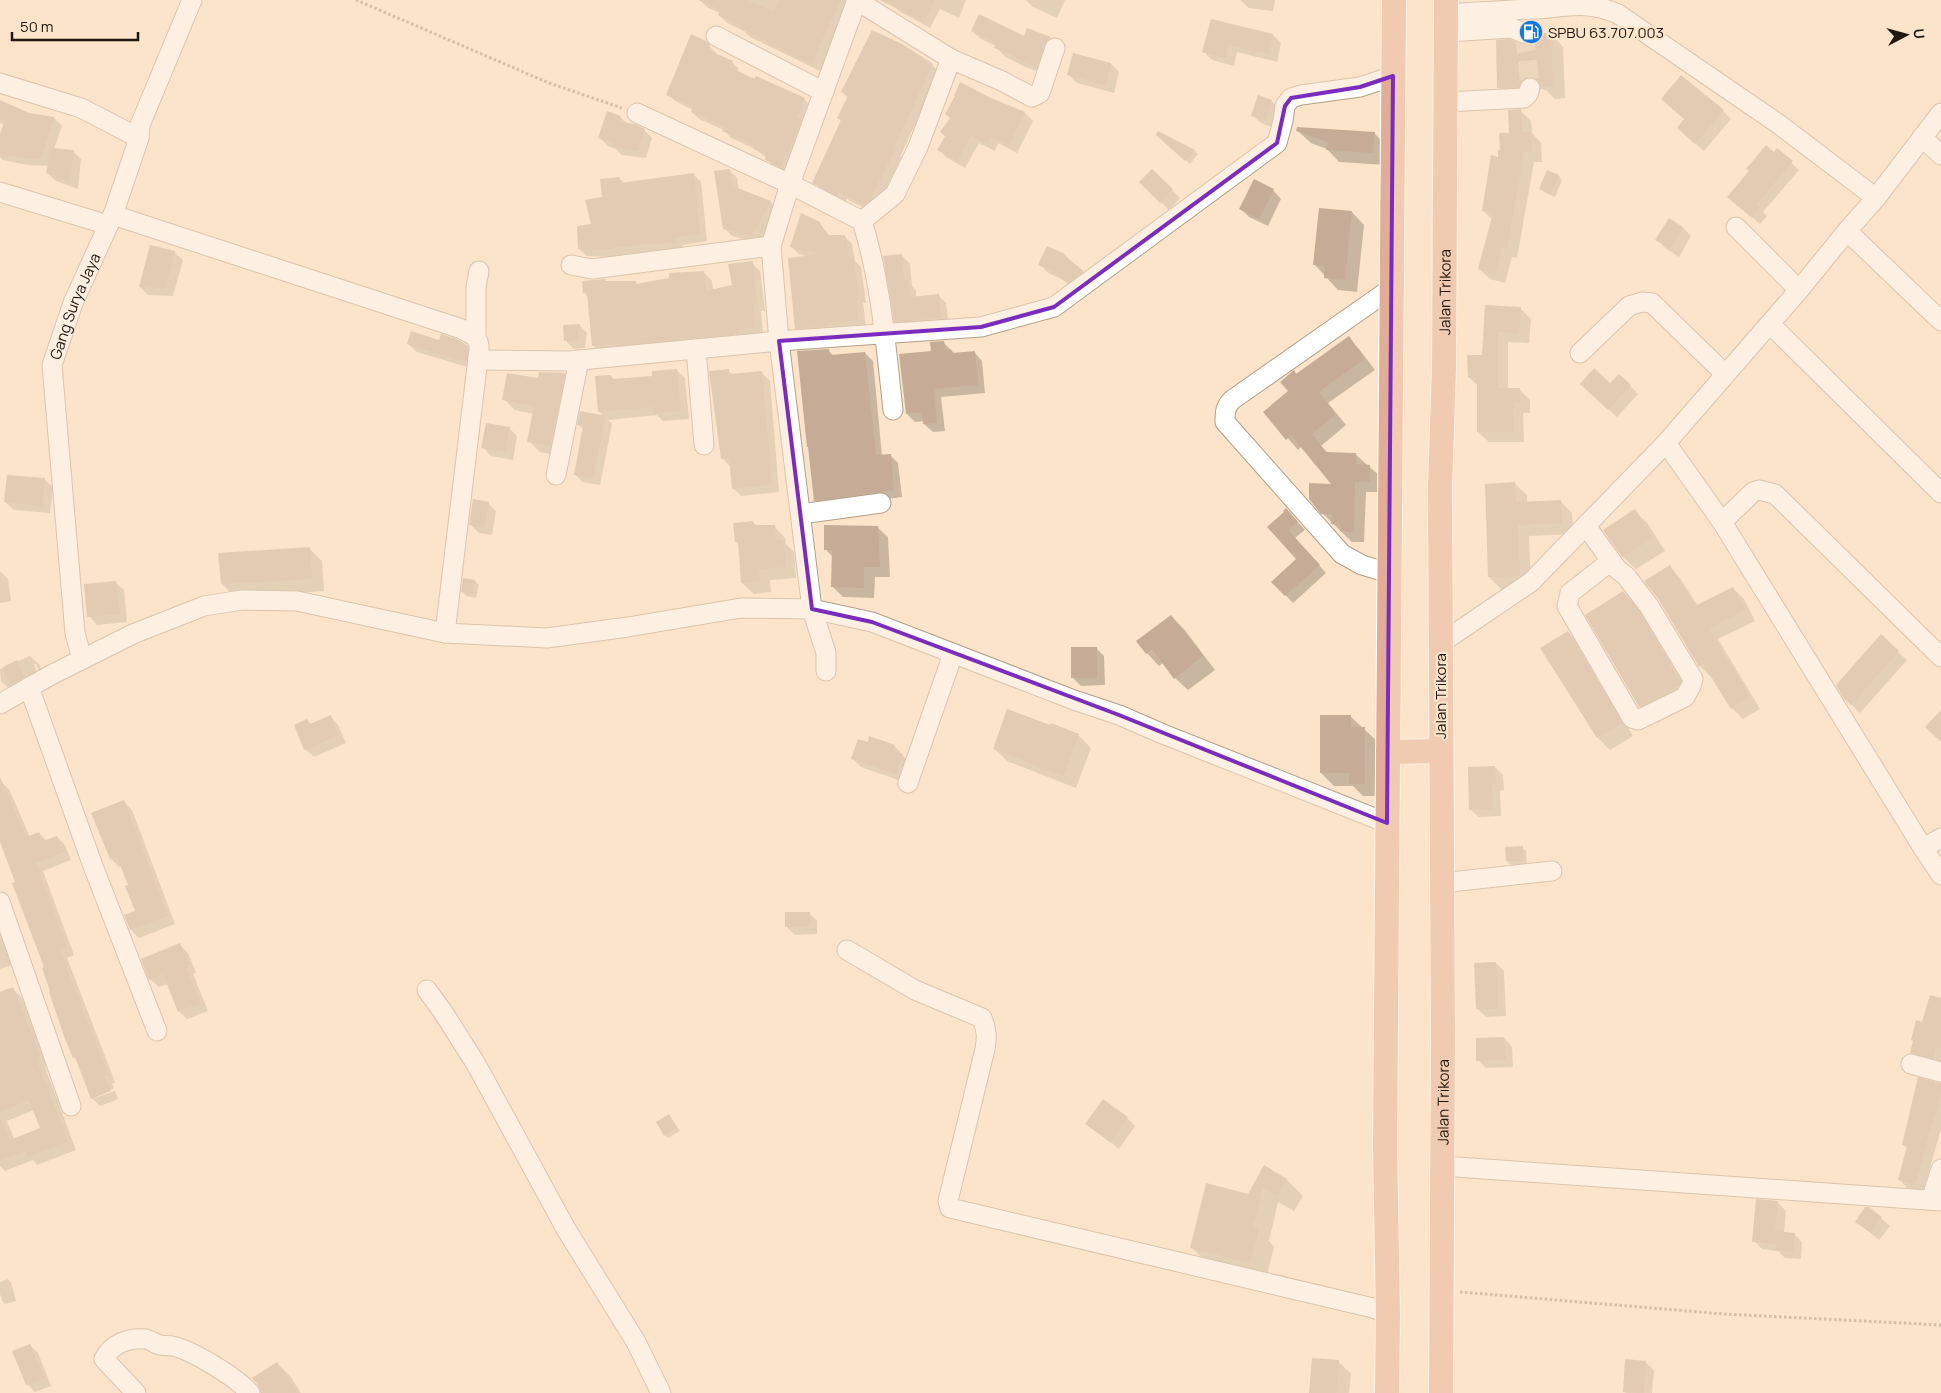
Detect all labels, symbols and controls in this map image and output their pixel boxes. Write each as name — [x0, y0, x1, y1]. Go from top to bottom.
scale bar — [12, 10, 139, 42]
north arrow — [1881, 10, 1931, 60]
text: 50 m — [20, 16, 54, 37]
fuel station icon: SPBU 63.707.003 — [1518, 19, 1544, 45]
place label: SPBU 63.707.003 — [1548, 22, 1664, 43]
text: U — [1909, 28, 1929, 40]
street label: Gang Surya Jaya — [44, 249, 105, 362]
street label: Jalan Trikora — [1434, 249, 1455, 335]
street label: Jalan Trikora — [1430, 653, 1451, 739]
street label: Jalan Trikora — [1432, 1059, 1453, 1145]

